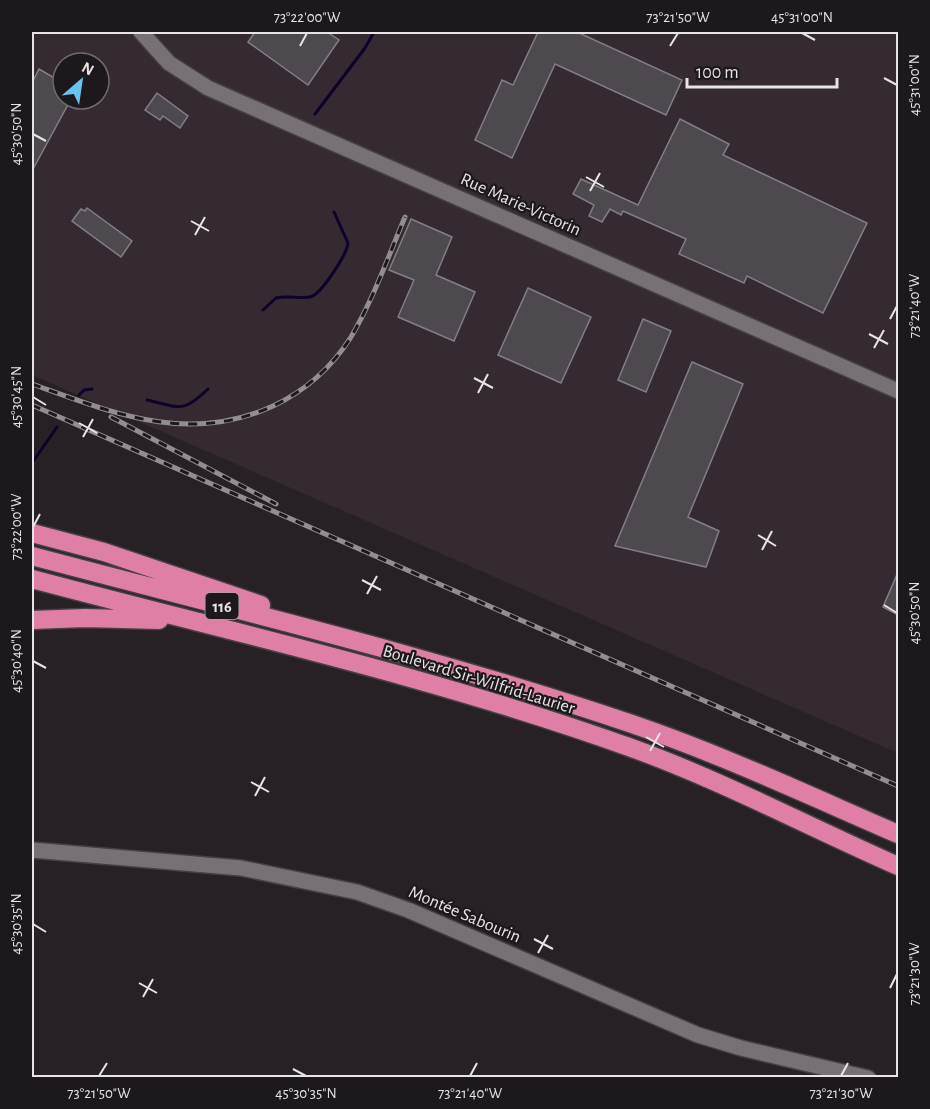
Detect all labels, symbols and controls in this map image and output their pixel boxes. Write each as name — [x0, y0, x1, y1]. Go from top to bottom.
text: 73°22'00"W — [274, 10, 341, 25]
text: 73°21'50"W — [646, 10, 710, 25]
text: 45°31'00"N — [771, 10, 833, 25]
north arrow — [51, 51, 111, 111]
scale bar — [687, 51, 837, 89]
text: 45°31'00"N — [907, 54, 922, 116]
text: N — [79, 59, 97, 78]
text: 100 m — [696, 64, 739, 82]
text: 45°30'50"N — [9, 102, 24, 166]
street label: Rue Marie-Victorin — [458, 170, 584, 240]
text: 73°21'40"W — [907, 273, 922, 338]
text: 45°30'45"N — [9, 366, 24, 428]
text: 73°22'00"W — [9, 493, 24, 560]
text: 45°30'50"N — [907, 581, 922, 645]
road number: 116 — [206, 593, 238, 619]
text: 45°30'40"N — [9, 629, 24, 693]
street label: Boulevard Sir-Wilfrid-Laurier — [381, 642, 577, 718]
street label: Montée Sabourin — [406, 883, 523, 947]
text: 45°30'35"N — [9, 893, 24, 955]
text: 73°21'30"W — [907, 942, 922, 1006]
text: 73°21'50"W — [67, 1086, 131, 1101]
text: 45°30'35"N — [275, 1086, 337, 1101]
text: 73°21'40"W — [438, 1086, 503, 1101]
text: 73°21'30"W — [809, 1086, 873, 1101]

